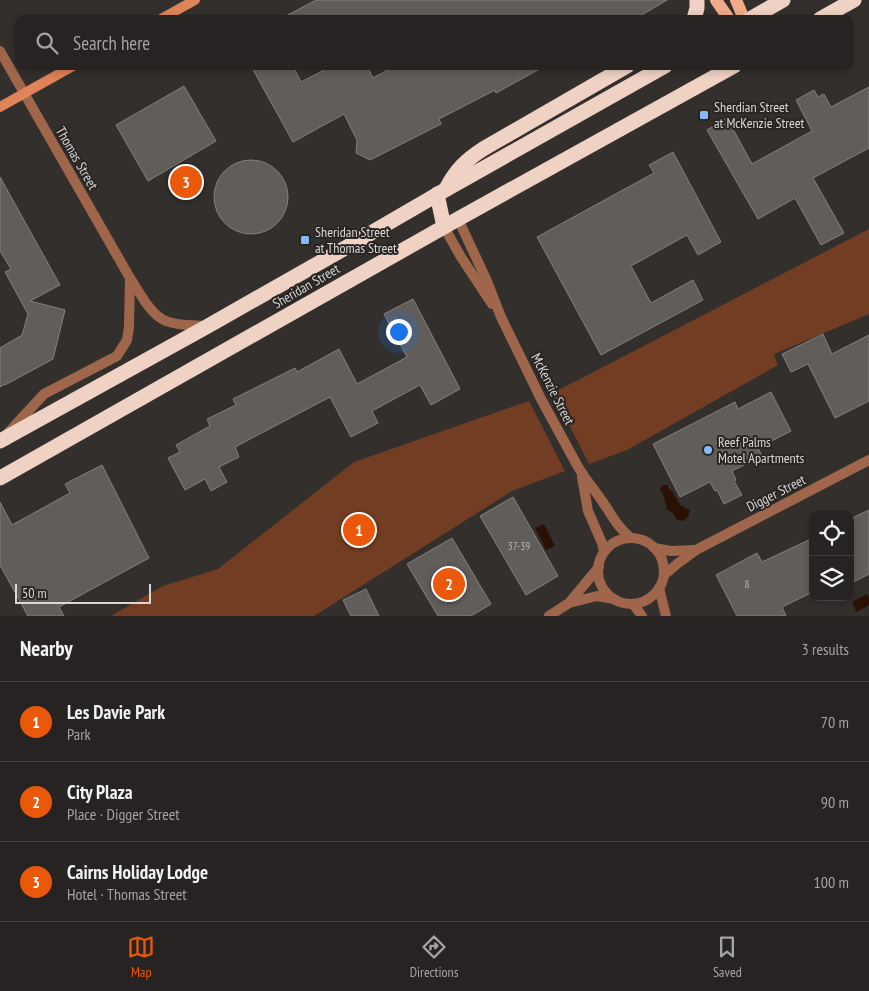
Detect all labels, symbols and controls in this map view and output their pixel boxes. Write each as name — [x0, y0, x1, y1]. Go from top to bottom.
search box — [15, 15, 854, 70]
icon: search — [33, 29, 61, 57]
text: Search here — [73, 31, 150, 55]
place label: Sherdian Street at McKenzie Street — [714, 98, 805, 132]
marker: Sherdian Street at McKenzie Street — [698, 109, 710, 121]
street label: Thomas Street — [52, 123, 102, 193]
pin: 3 — [170, 163, 202, 201]
place label: Sheridan Street at Thomas Street — [315, 223, 397, 257]
marker: Sheridan Street at Thomas Street — [299, 234, 311, 246]
street label: Sheridan Street — [269, 259, 343, 312]
your location — [386, 319, 412, 345]
street label: McKenzie Street — [527, 350, 579, 428]
place label: Reef Palms Motel Apartments — [718, 433, 805, 467]
marker: Reef Palms Motel Apartments — [702, 444, 714, 456]
street label: Digger Street — [743, 470, 809, 516]
pin: 1 — [343, 511, 375, 549]
map controls — [809, 511, 854, 601]
button: locate — [809, 511, 854, 556]
house number: 37-39 — [508, 539, 530, 553]
button: layers — [809, 556, 854, 601]
pin: 2 — [433, 565, 465, 603]
house number: 8 — [745, 577, 750, 591]
scale bar — [15, 581, 151, 604]
text: 50 m — [22, 584, 47, 602]
text: Nearby — [20, 635, 73, 662]
text: 3 results — [802, 639, 849, 659]
text: Les Davie Park — [67, 700, 165, 724]
text: 1 — [32, 712, 40, 732]
text: 70 m — [821, 712, 849, 732]
text: Park — [67, 724, 91, 744]
text: City Plaza — [67, 780, 133, 804]
text: 2 — [32, 792, 40, 812]
text: 90 m — [821, 792, 849, 812]
text: Place · Digger Street — [67, 804, 180, 824]
text: Cairns Holiday Lodge — [67, 860, 208, 884]
text: 3 — [32, 872, 40, 892]
text: 100 m — [814, 872, 849, 892]
text: Hotel · Thomas Street — [67, 884, 187, 904]
tab: Map — [127, 933, 155, 981]
tab: Directions — [410, 933, 458, 981]
tab: Saved — [713, 933, 742, 981]

